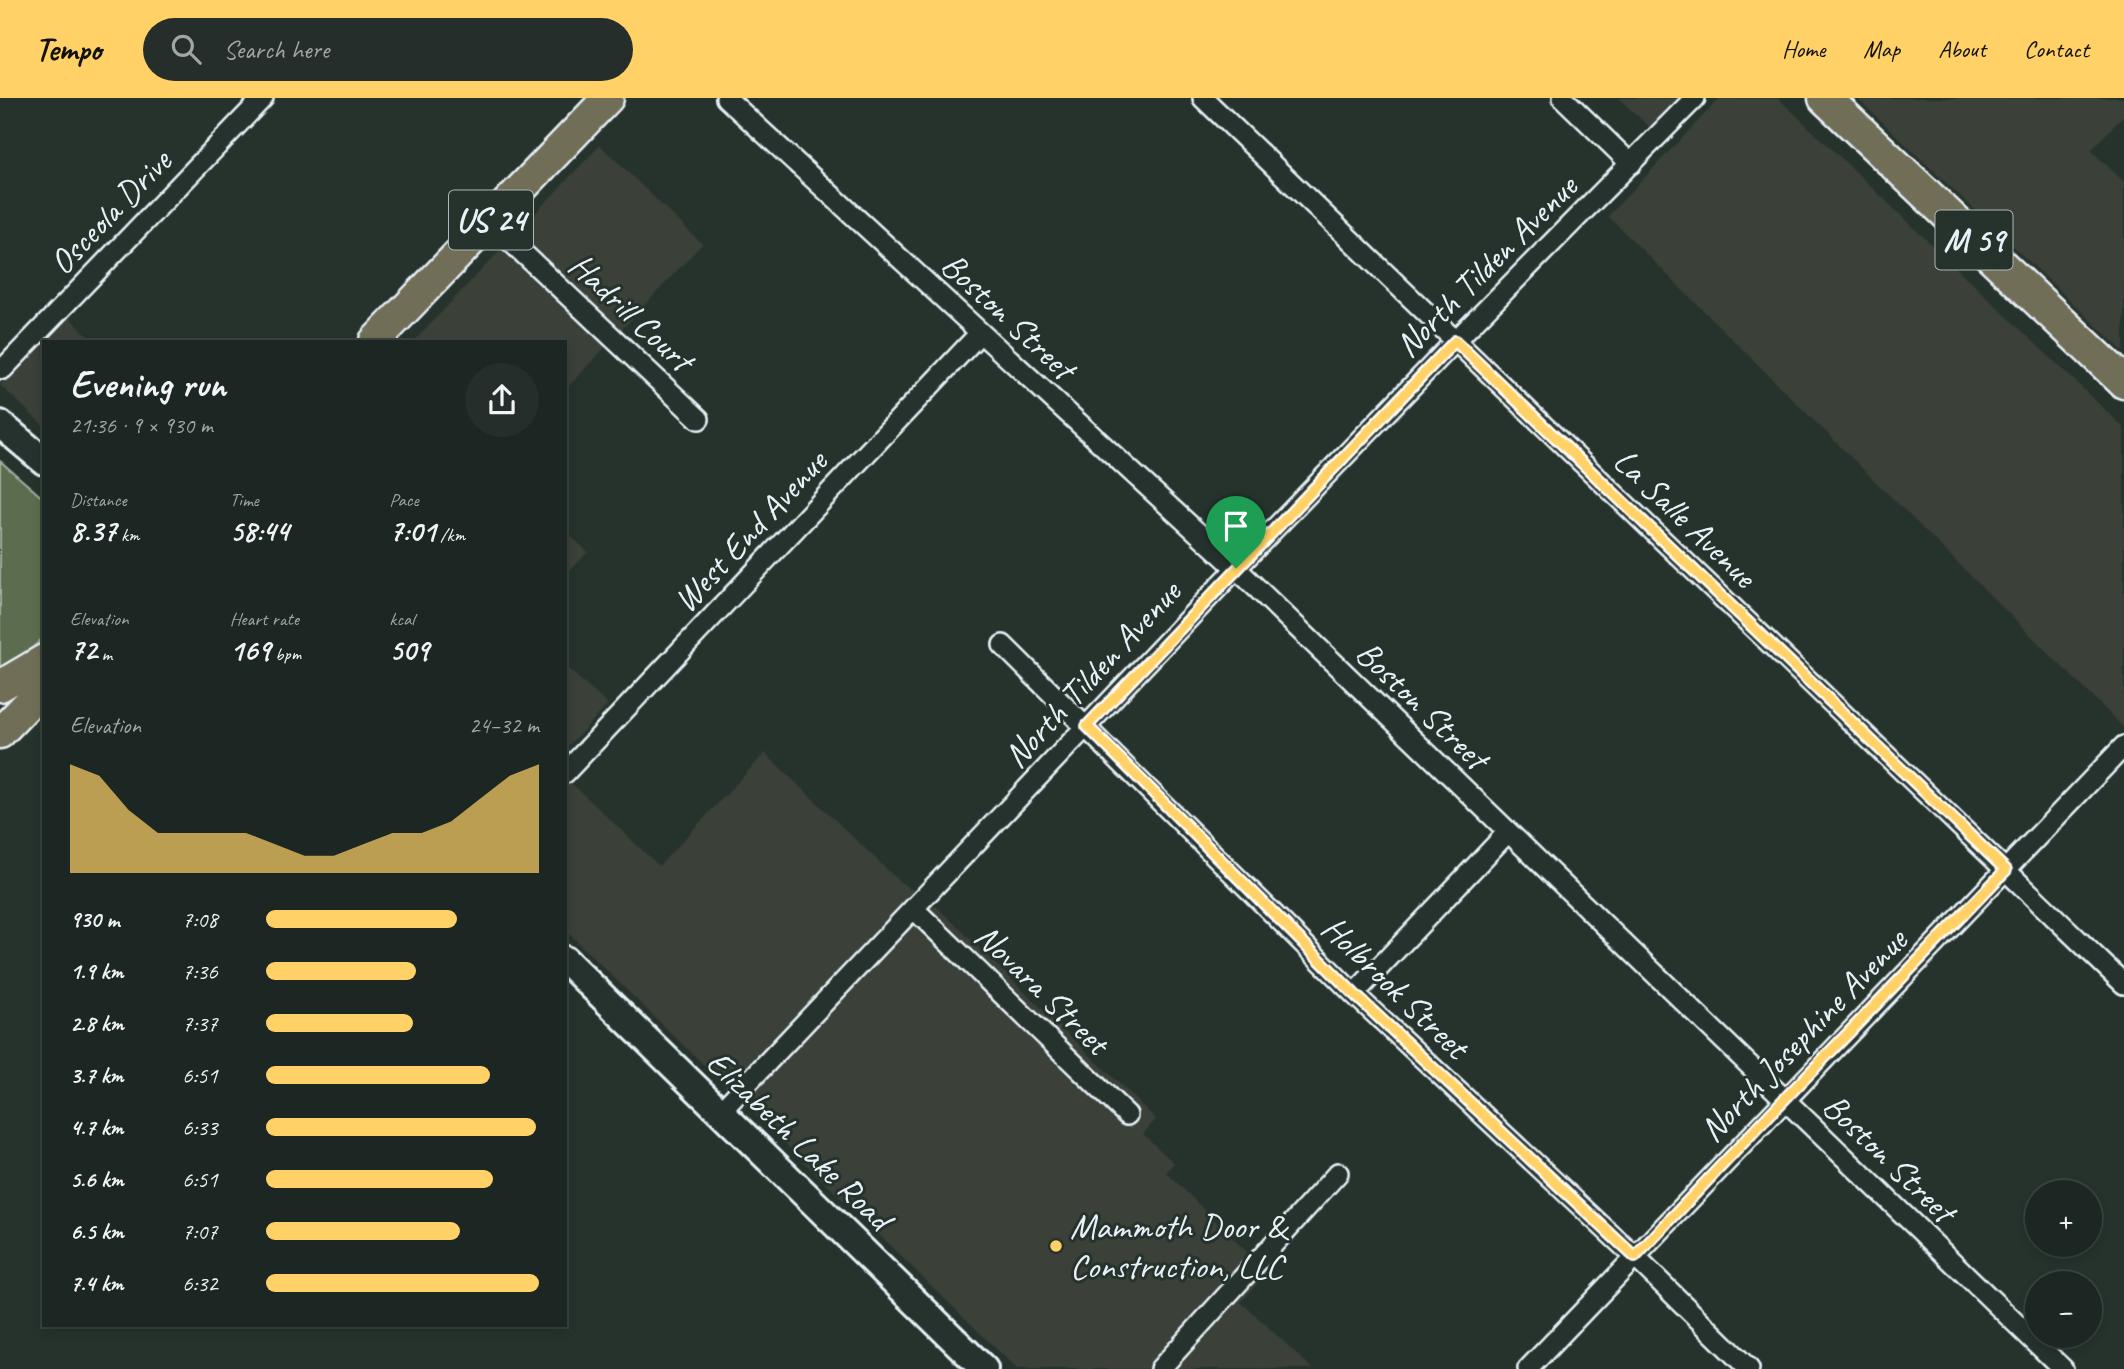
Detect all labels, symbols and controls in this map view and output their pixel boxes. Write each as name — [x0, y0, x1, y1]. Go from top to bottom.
search box — [143, 18, 633, 81]
text: Tempo — [35, 28, 101, 70]
icon: search — [167, 30, 205, 68]
text: Search here — [223, 33, 329, 66]
text: Home — [1782, 34, 1825, 64]
text: Map — [1863, 34, 1900, 64]
text: About — [1938, 34, 1986, 64]
text: Contact — [2024, 34, 2089, 64]
street label: Osceola Drive — [39, 138, 183, 284]
street label: North Tilden Avenue — [1385, 163, 1589, 367]
road number: US 24 — [449, 190, 533, 250]
road number: M 59 — [1936, 210, 2012, 270]
street label: Hadrill Court — [559, 243, 706, 384]
street label: Boston Street — [932, 243, 1088, 392]
text: Evening run — [70, 361, 226, 408]
button: share — [465, 363, 539, 437]
text: 21:36 · 9 × 930 m — [70, 411, 213, 440]
street label: West End Avenue — [663, 438, 838, 622]
street label: La Salle Avenue — [1604, 439, 1768, 599]
text: Distance — [70, 488, 127, 512]
text: Time — [230, 488, 259, 512]
text: Pace — [389, 488, 419, 512]
pin — [1206, 496, 1266, 568]
icon: arrive — [1217, 507, 1255, 545]
text: 8.37 — [70, 512, 116, 550]
text: 58:44 — [230, 512, 289, 550]
text: 7:01 — [389, 512, 436, 550]
text: km — [116, 523, 140, 547]
text: /km — [436, 523, 465, 547]
street label: North Tilden Avenue — [994, 569, 1192, 777]
text: Elevation — [70, 607, 128, 631]
text: Heart rate — [230, 607, 299, 631]
text: kcal — [389, 607, 414, 631]
text: 72 — [70, 631, 97, 669]
text: 169 — [230, 631, 270, 669]
text: 509 — [389, 631, 429, 669]
street label: Boston Street — [1346, 631, 1501, 782]
text: m — [97, 642, 112, 666]
text: bpm — [270, 642, 301, 666]
text: Elevation — [70, 711, 141, 740]
text: 24–32 m — [469, 711, 539, 740]
text: 930 m — [70, 905, 119, 934]
text: 7:08 — [182, 905, 218, 934]
street label: Holbrook Street — [1312, 906, 1480, 1071]
street label: Novara Street — [965, 914, 1121, 1067]
street label: North Josephine Avenue — [1690, 917, 1918, 1151]
text: 1.9 km — [70, 957, 123, 986]
text: 7:36 — [182, 957, 218, 986]
text: 2.8 km — [70, 1009, 124, 1038]
text: 7:37 — [182, 1009, 218, 1038]
street label: Elizabeth Lake Road — [697, 1040, 905, 1243]
text: 3.7 km — [70, 1061, 123, 1090]
text: 6:51 — [182, 1061, 218, 1090]
street label: Boston Street — [1813, 1084, 1968, 1235]
text: 4.7 km — [70, 1113, 123, 1142]
text: 6:33 — [182, 1113, 218, 1142]
text: 5.6 km — [70, 1165, 124, 1194]
text: 6:51 — [182, 1165, 218, 1194]
map controls — [2025, 1180, 2102, 1348]
button: + — [2025, 1180, 2102, 1257]
place label: Mammoth Door & Construction, LLC — [1070, 1204, 1290, 1289]
text: 6.5 km — [70, 1217, 124, 1246]
text: 7:07 — [182, 1217, 218, 1246]
marker: Mammoth Door & Construction, LLC — [1048, 1238, 1064, 1254]
text: 7.4 km — [70, 1269, 123, 1298]
text: 6:32 — [182, 1269, 218, 1298]
button: − — [2025, 1271, 2102, 1348]

